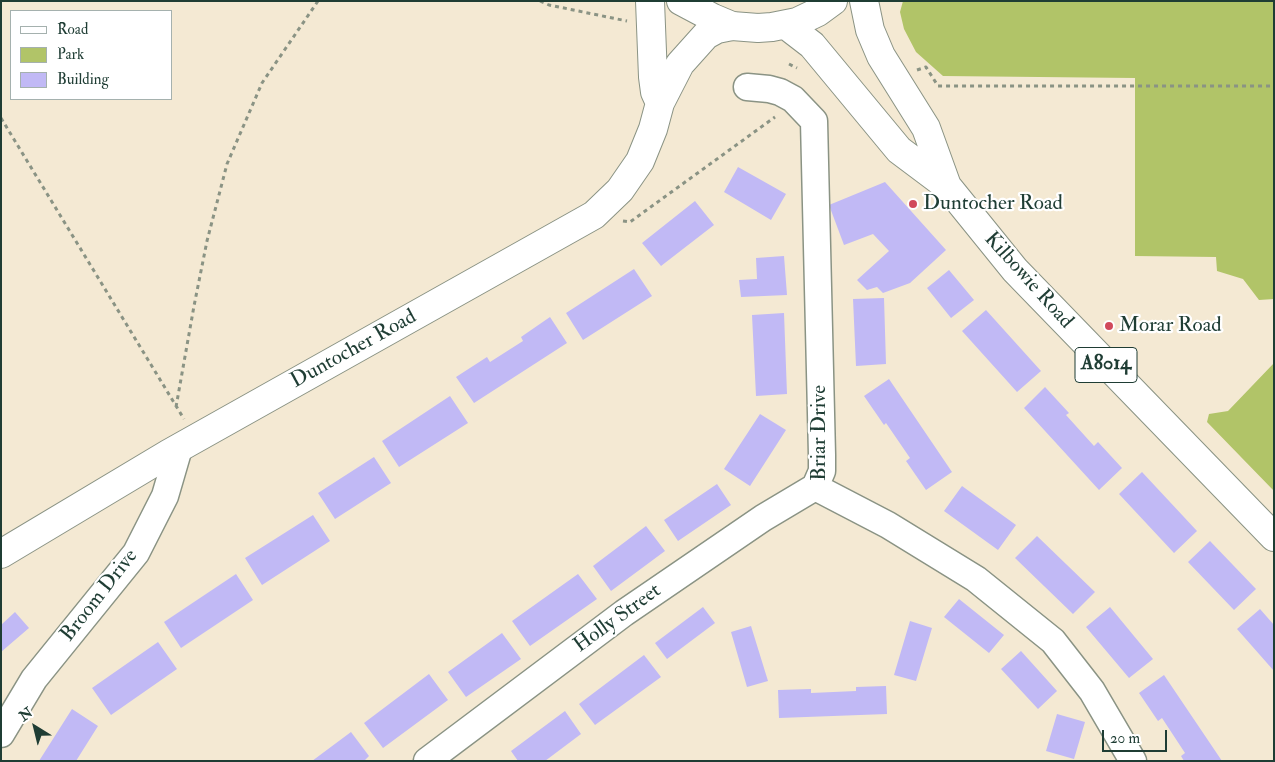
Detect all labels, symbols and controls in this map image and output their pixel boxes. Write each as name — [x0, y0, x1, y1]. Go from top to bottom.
legend — [10, 10, 172, 100]
text: Road — [57, 20, 88, 39]
text: Park — [57, 45, 84, 64]
text: Building — [57, 70, 109, 89]
place label: Duntocher Road — [923, 191, 1063, 217]
marker: Duntocher Road — [907, 198, 919, 210]
street label: Kilbowie Road — [978, 227, 1078, 335]
street label: Duntocher Road — [287, 305, 421, 395]
place label: Morar Road — [1119, 313, 1222, 339]
marker: Morar Road — [1103, 320, 1115, 332]
road number: A8014 — [1075, 348, 1137, 382]
street label: Briar Drive — [807, 385, 833, 481]
street label: Broom Drive — [56, 545, 144, 647]
street label: Holly Street — [569, 579, 667, 659]
north arrow — [10, 702, 60, 752]
text: N — [16, 704, 36, 725]
scale bar — [1105, 720, 1170, 752]
text: 20 m — [1110, 729, 1140, 748]

